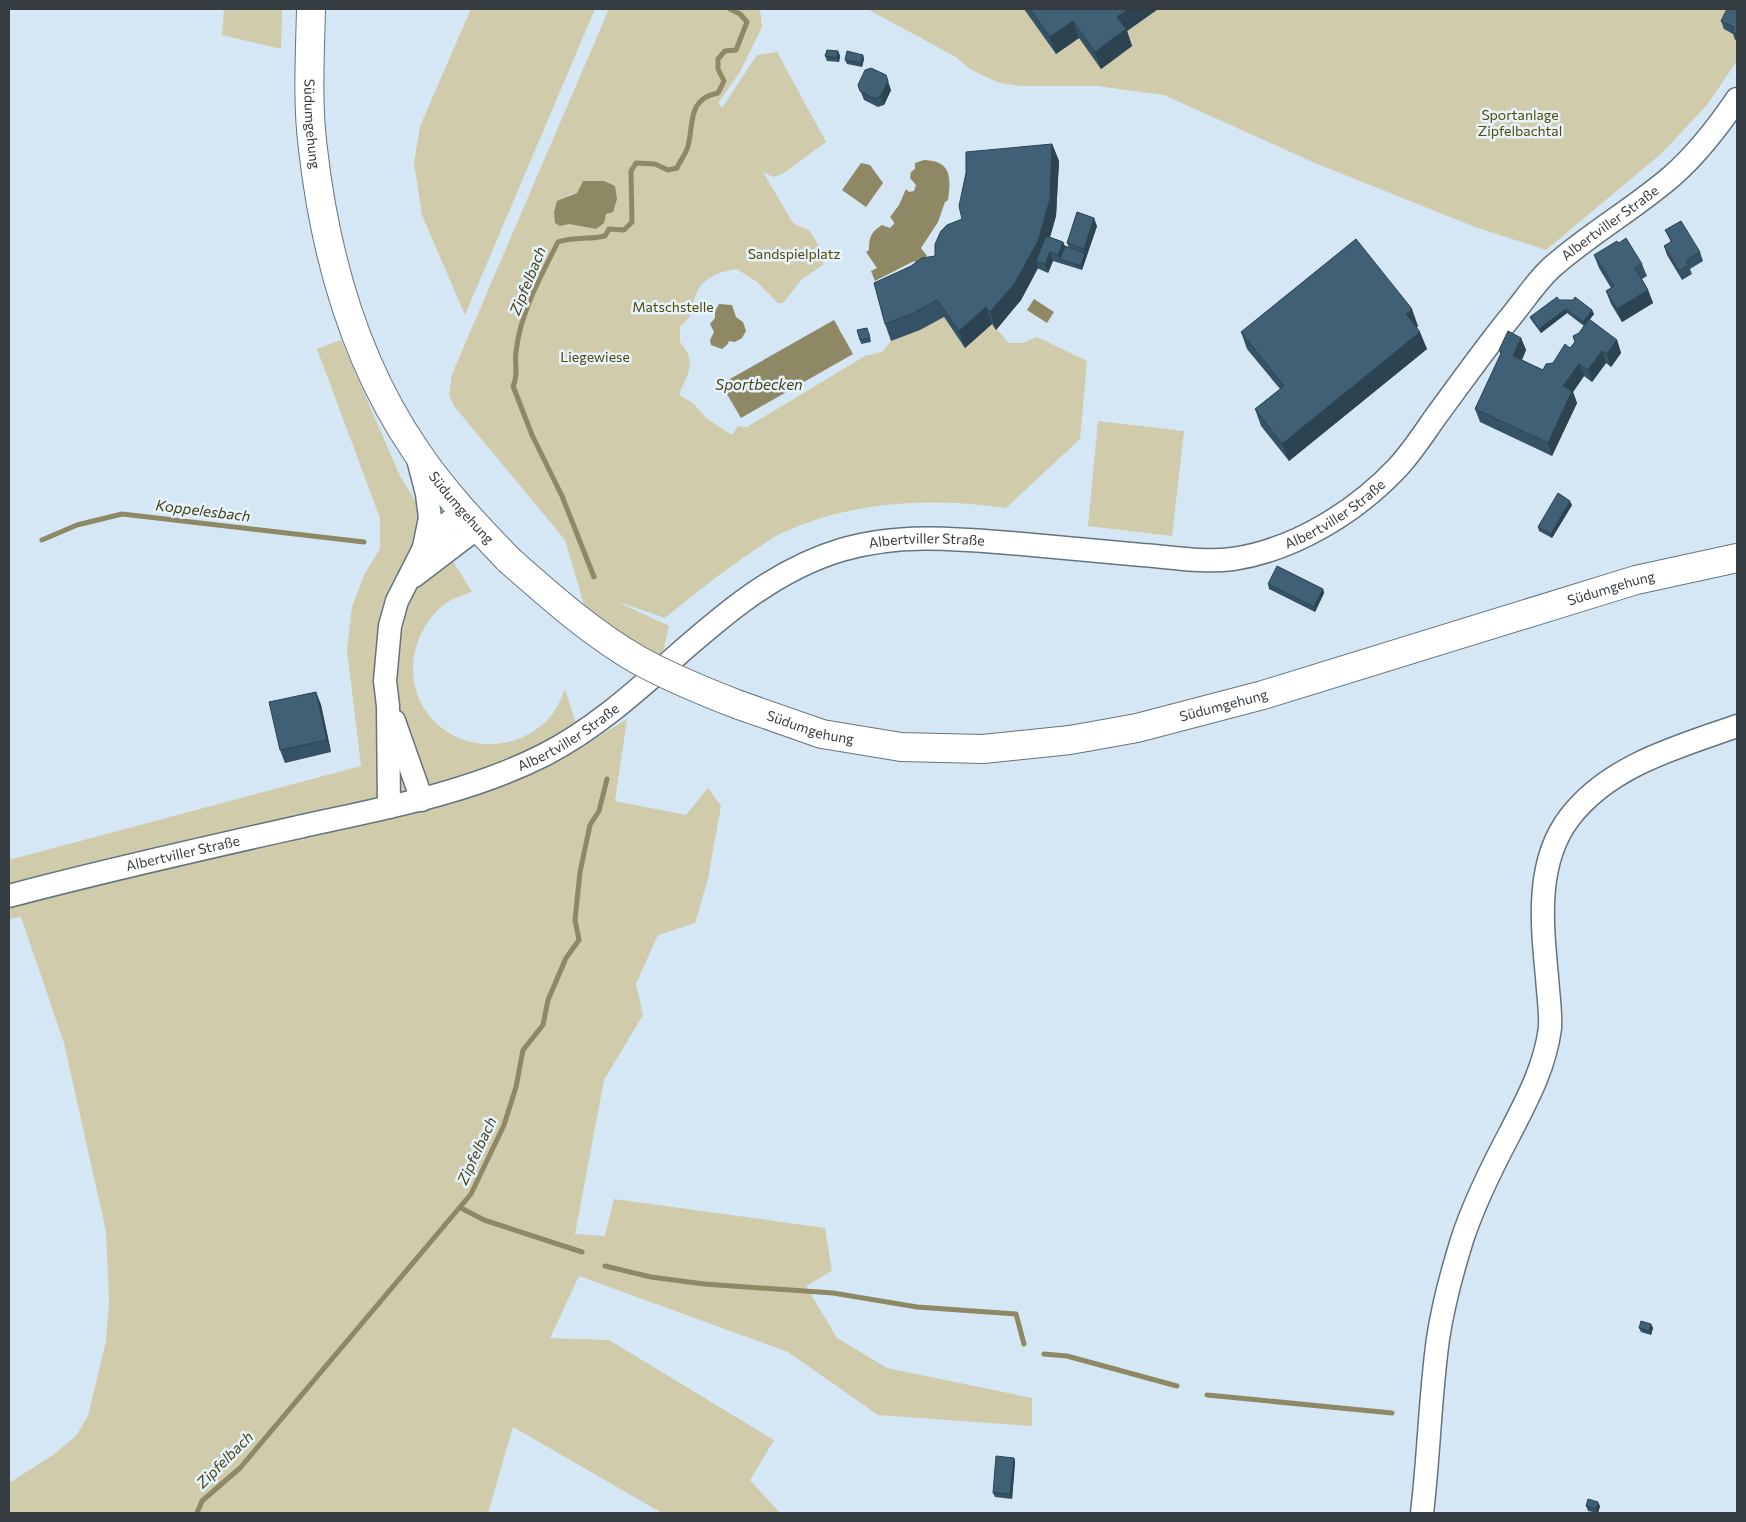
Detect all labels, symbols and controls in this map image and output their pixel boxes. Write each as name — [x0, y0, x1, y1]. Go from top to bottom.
street label: Südumgehung — [301, 79, 324, 170]
park label: Sportanlage Zipfelbachtal — [1478, 106, 1562, 139]
street label: Albertviller Straße — [1558, 181, 1662, 264]
water label: Zipfelbach — [505, 244, 549, 319]
park label: Sandspielplatz — [748, 245, 840, 262]
park label: Matschstelle — [632, 298, 714, 315]
park label: Liegewiese — [560, 348, 630, 365]
water label: Sportbecken — [715, 375, 803, 393]
street label: Südumgehung — [426, 468, 498, 547]
street label: Albertviller Straße — [1282, 476, 1388, 552]
water label: Koppelesbach — [155, 495, 251, 525]
street label: Albertviller Straße — [867, 529, 985, 551]
street label: Südumgehung — [1565, 567, 1657, 609]
street label: Südumgehung — [1177, 685, 1270, 725]
street label: Albertviller Straße — [515, 699, 622, 774]
street label: Südumgehung — [764, 706, 856, 747]
street label: Albertviller Straße — [124, 831, 241, 874]
water label: Zipfelbach — [452, 1114, 500, 1188]
water label: Zipfelbach — [192, 1427, 256, 1492]

